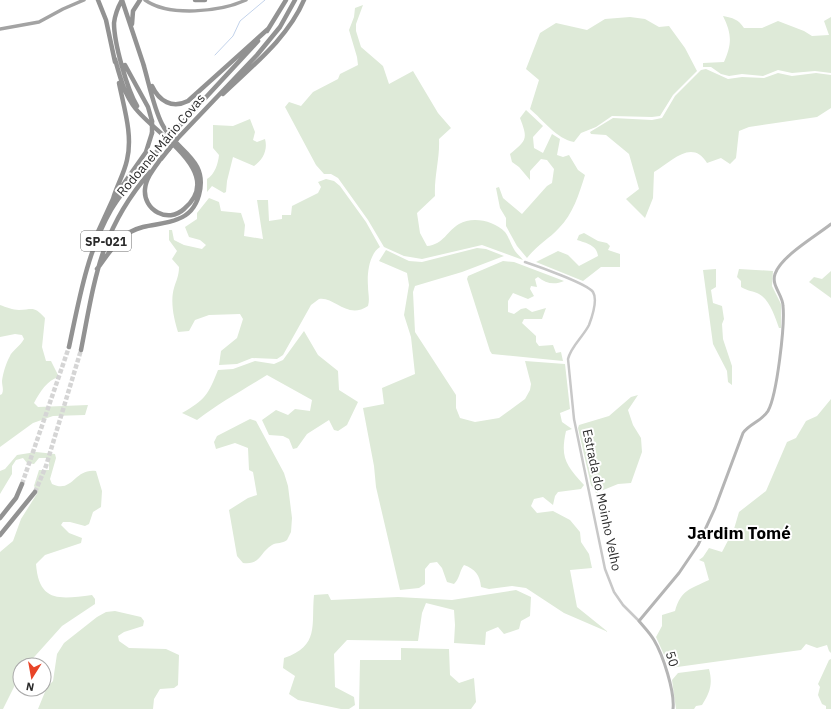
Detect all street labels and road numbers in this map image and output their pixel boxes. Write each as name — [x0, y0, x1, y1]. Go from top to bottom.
street label: Rodoanel Mário Covas — [113, 90, 209, 200]
road number: SP-021 — [81, 231, 131, 251]
street label: Estrada do Moinho Velho — [579, 428, 625, 572]
street label: 50 — [662, 649, 682, 669]

